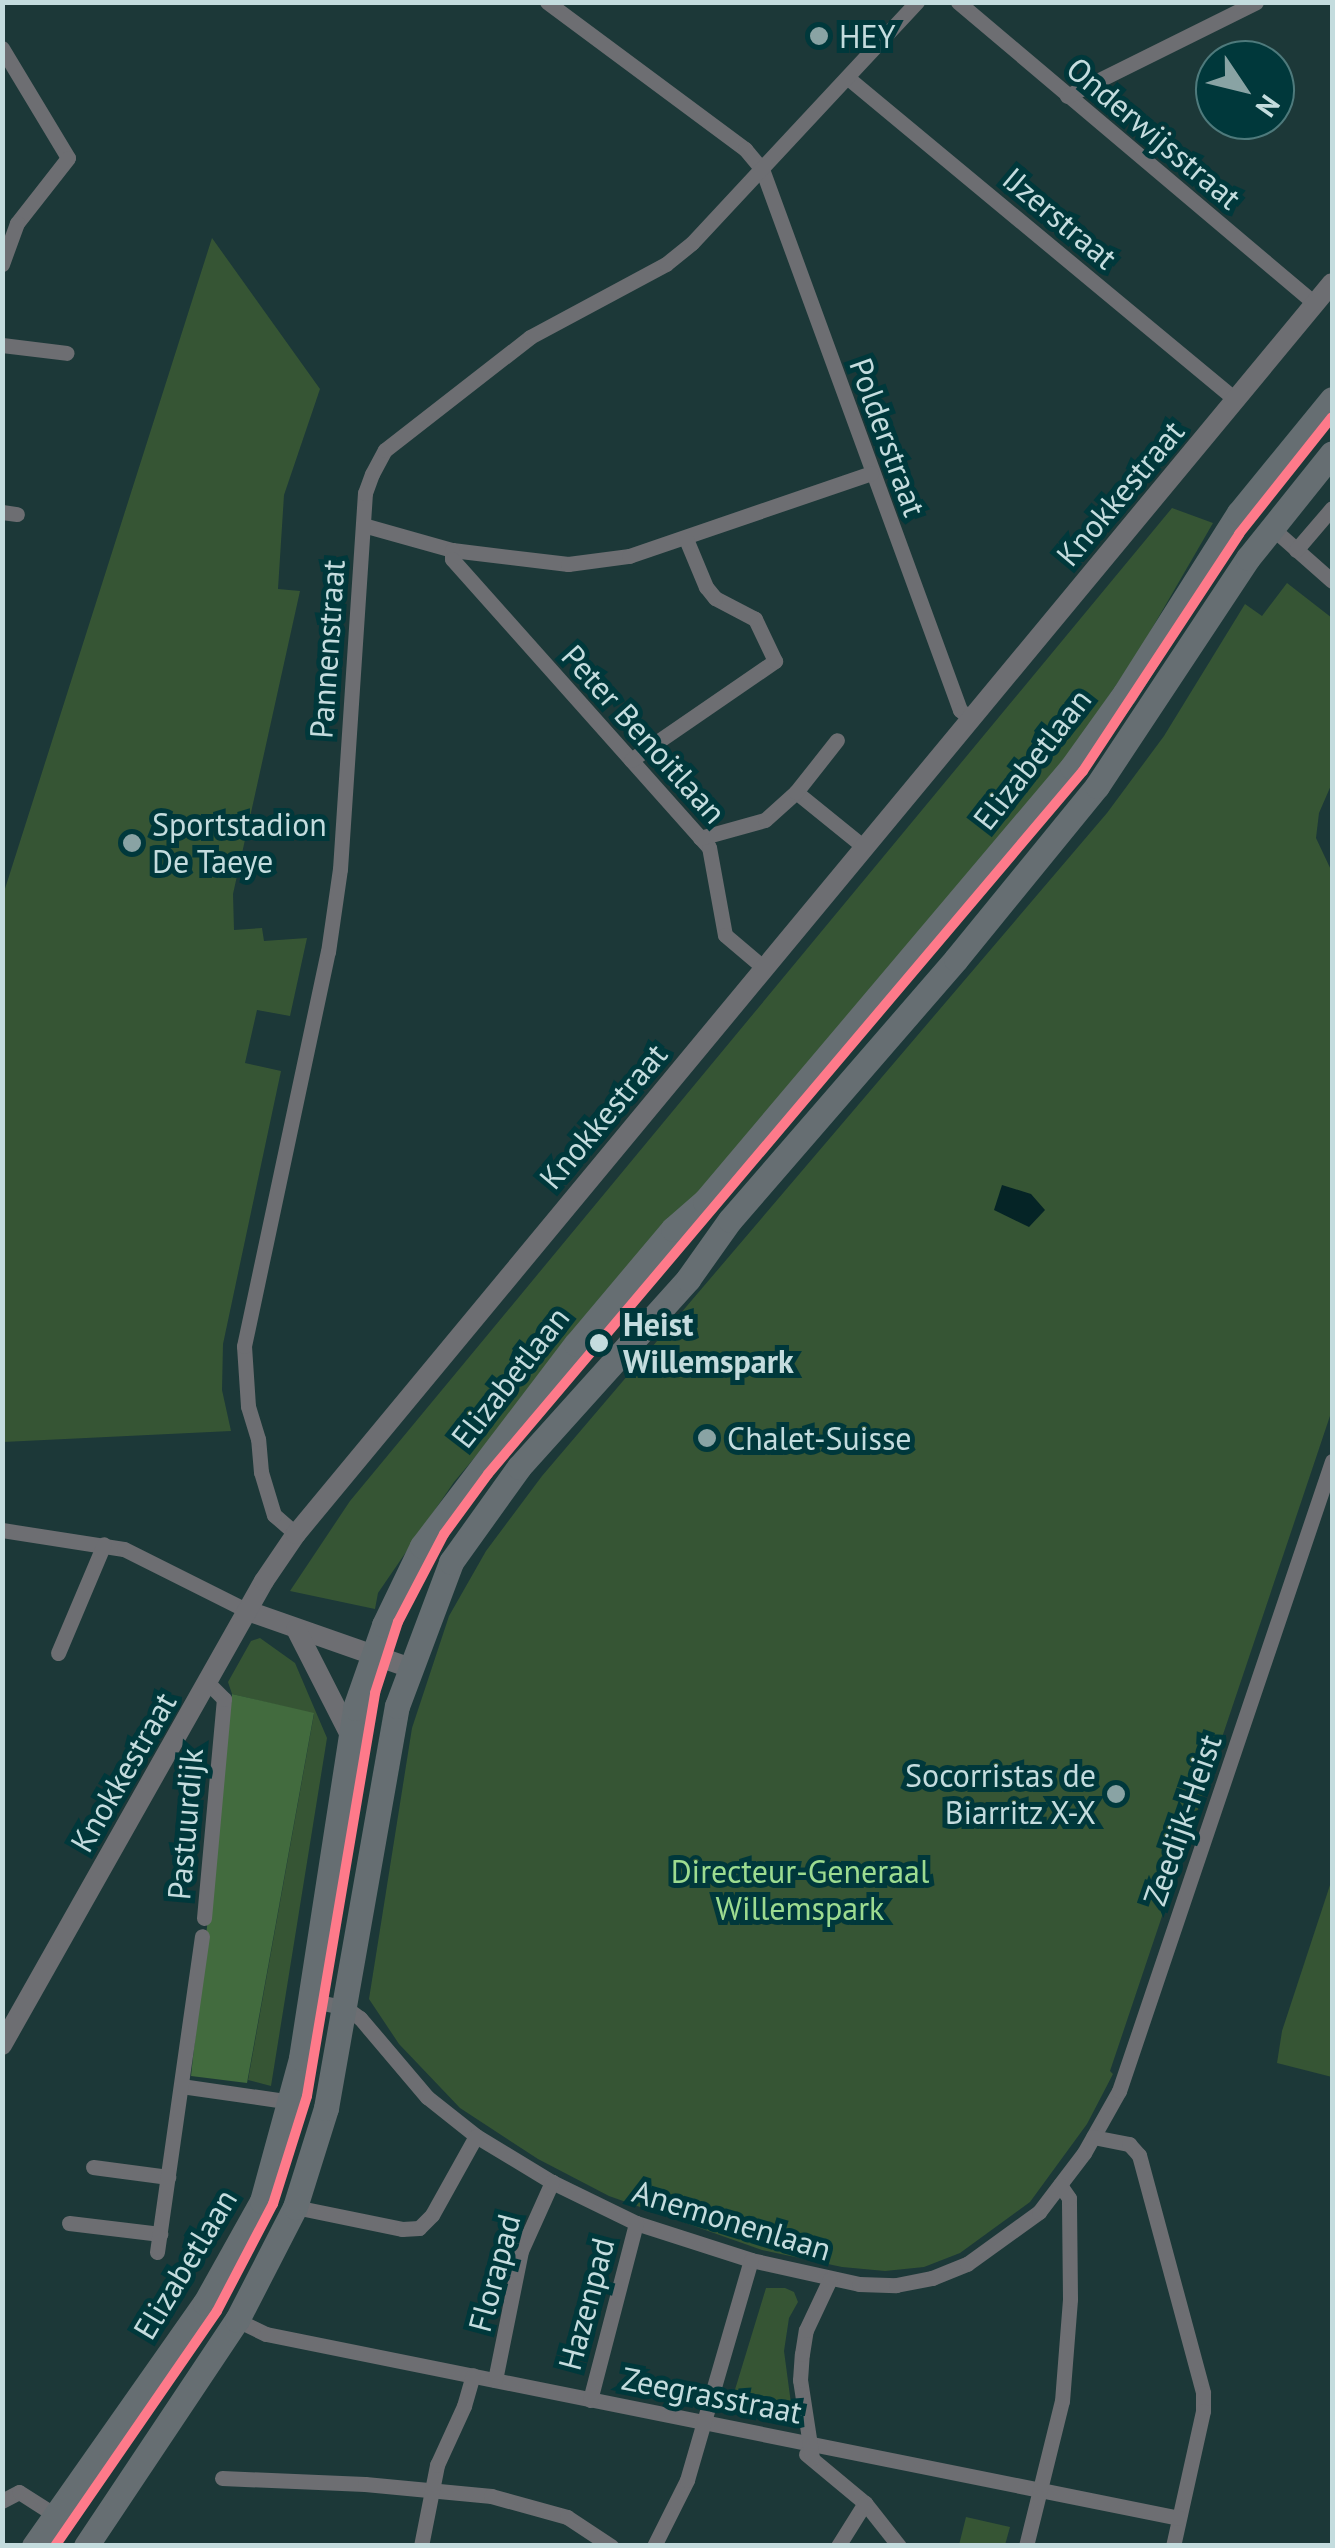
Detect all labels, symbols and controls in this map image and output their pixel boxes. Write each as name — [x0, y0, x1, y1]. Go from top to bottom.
place label: HEY — [839, 17, 896, 55]
marker: HEY — [808, 25, 830, 47]
north arrow — [1195, 40, 1295, 140]
street label: Onderwijsstraat — [1059, 49, 1249, 217]
text: N — [1248, 88, 1289, 124]
street label: IJzerstraat — [995, 159, 1125, 277]
street label: Polderstraat — [842, 353, 934, 521]
street label: Knokkestraat — [1048, 413, 1192, 573]
street label: Pannenstraat — [302, 558, 352, 740]
street label: Peter Benoitlaan — [554, 637, 734, 831]
street label: Elizabetlaan — [965, 681, 1099, 837]
place label: Sportstadion De Taeye — [152, 806, 327, 881]
marker: Sportstadion De Taeye — [121, 832, 143, 854]
street label: Knokkestraat — [531, 1036, 675, 1196]
street label: Elizabetlaan — [443, 1299, 577, 1455]
place label: Heist Willemspark — [623, 1306, 794, 1381]
marker: Heist Willemspark — [584, 1328, 614, 1358]
place label: Chalet-Suisse — [727, 1419, 912, 1457]
marker: Chalet-Suisse — [696, 1427, 718, 1449]
street label: Knokkestraat — [62, 1685, 184, 1859]
street label: Zeedijk-Heist — [1135, 1729, 1229, 1911]
street label: Pastuurdijk — [159, 1747, 211, 1901]
place label: Socorristas de Biarritz X-X — [905, 1757, 1096, 1832]
marker: Socorristas de Biarritz X-X — [1105, 1783, 1127, 1805]
park label: Directeur-Generaal Willemspark — [671, 1853, 929, 1928]
street label: Anemonenlaan — [628, 2172, 836, 2268]
street label: Elizabetlaan — [125, 2182, 245, 2346]
street label: Florapad — [460, 2210, 528, 2336]
street label: Hazenpad — [550, 2234, 622, 2374]
street label: Zeegrasstraat — [619, 2359, 805, 2431]

